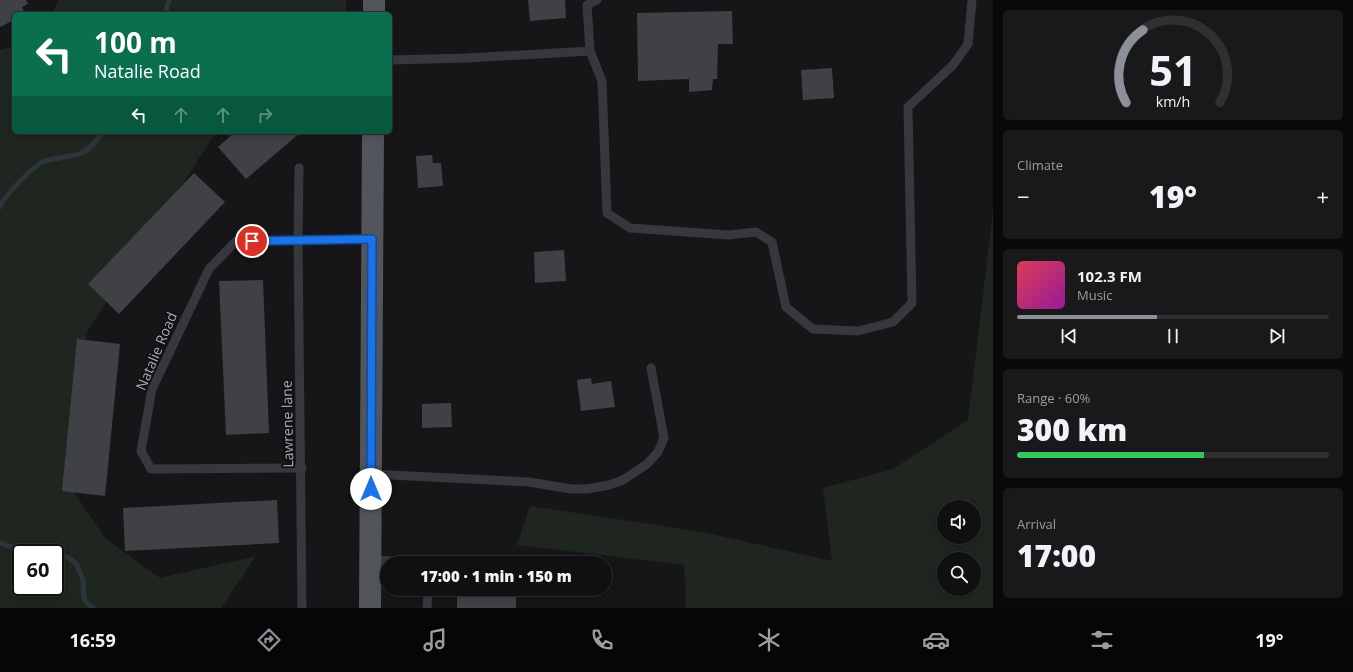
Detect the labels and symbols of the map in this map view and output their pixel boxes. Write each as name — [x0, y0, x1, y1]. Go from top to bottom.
pin — [235, 224, 269, 258]
street label: Natalie Road — [131, 309, 181, 393]
street label: Lawrene lane — [277, 380, 297, 468]
position arrow — [350, 468, 392, 510]
speed limit sign: 60 — [12, 544, 64, 596]

